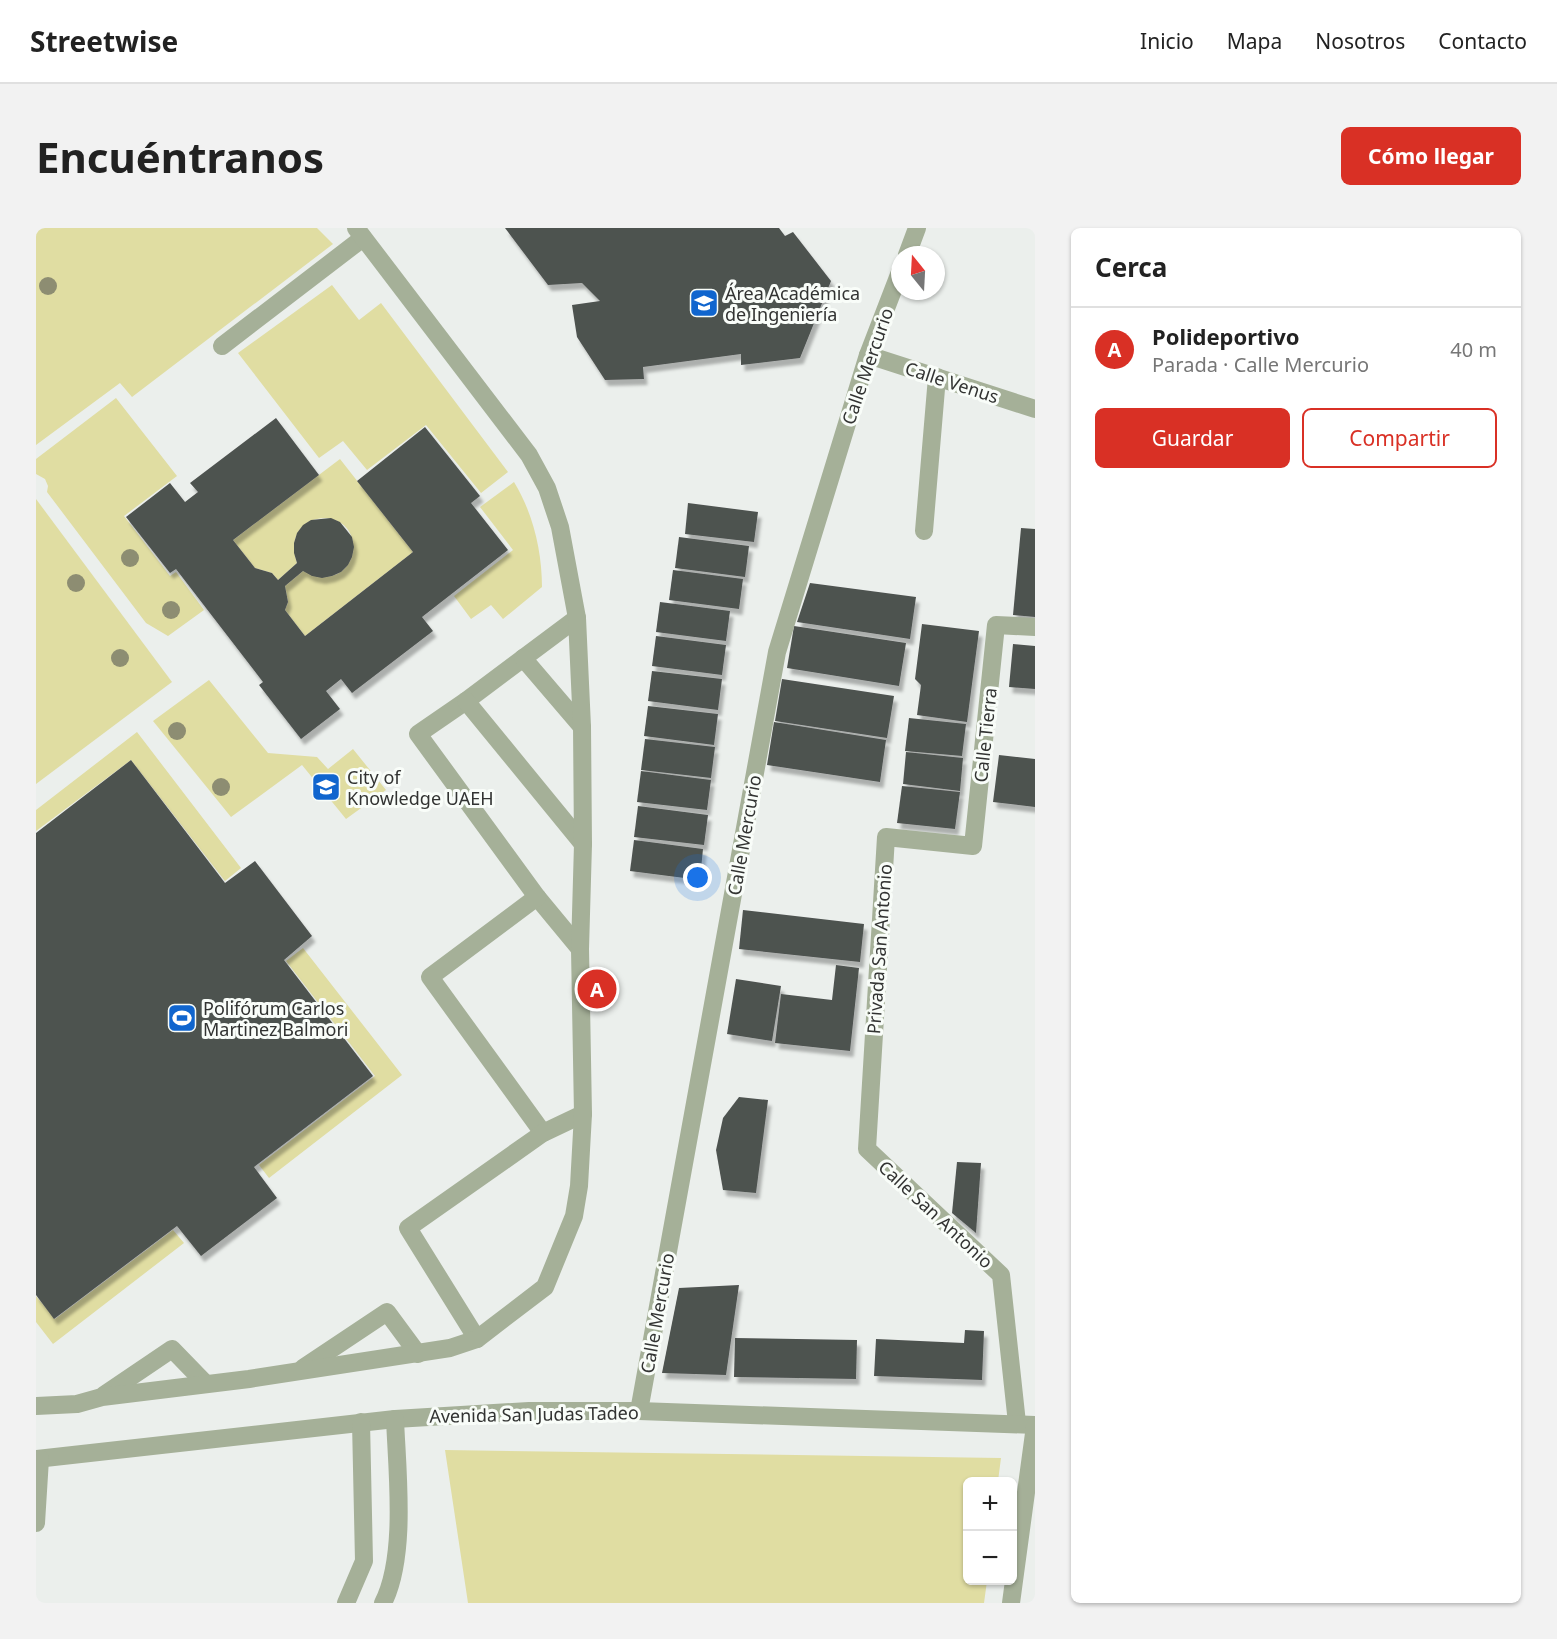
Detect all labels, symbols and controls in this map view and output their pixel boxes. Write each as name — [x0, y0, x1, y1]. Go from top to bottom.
text: Streetwise — [30, 22, 178, 60]
text: Inicio — [1140, 27, 1194, 55]
text: Mapa — [1227, 27, 1282, 55]
text: Nosotros — [1315, 27, 1405, 55]
text: Contacto — [1438, 27, 1527, 55]
button: Cómo llegar — [1341, 127, 1521, 185]
text: Encuéntranos — [36, 128, 324, 185]
north arrow — [891, 246, 945, 300]
text: Cerca — [1095, 249, 1167, 285]
place label: Área Académica de Ingeniería — [725, 281, 860, 326]
school or university icon: Área Académica de Ingeniería — [688, 287, 720, 319]
street label: Calle Mercurio — [836, 304, 898, 428]
text: Polideportivo — [1152, 321, 1300, 351]
text: A — [1108, 336, 1121, 363]
text: 40 m — [1450, 336, 1497, 363]
text: Parada · Calle Mercurio — [1152, 351, 1369, 378]
street label: Calle Venus — [902, 356, 1002, 408]
button: Guardar — [1095, 408, 1290, 468]
button: Compartir — [1302, 408, 1497, 468]
street label: Calle Tierra — [968, 686, 1002, 784]
place label: City of Knowledge UAEH — [347, 765, 494, 810]
school or university icon: City of Knowledge UAEH — [310, 771, 342, 803]
street label: Calle Mercurio — [722, 773, 766, 897]
your location — [683, 863, 712, 892]
street label: Privada San Antonio — [861, 863, 897, 1035]
pin: A — [578, 966, 616, 1011]
place label: Polifórum Carlos Martinez Balmori — [203, 996, 348, 1041]
sports icon: Polifórum Carlos Martinez Balmori — [166, 1002, 198, 1034]
street label: Calle San Antonio — [874, 1155, 998, 1273]
street label: Calle Mercurio — [635, 1251, 679, 1375]
street label: Avenida San Judas Tadeo — [429, 1400, 639, 1428]
map controls — [963, 1477, 1017, 1585]
button: + — [963, 1477, 1017, 1531]
button: − — [963, 1531, 1017, 1585]

